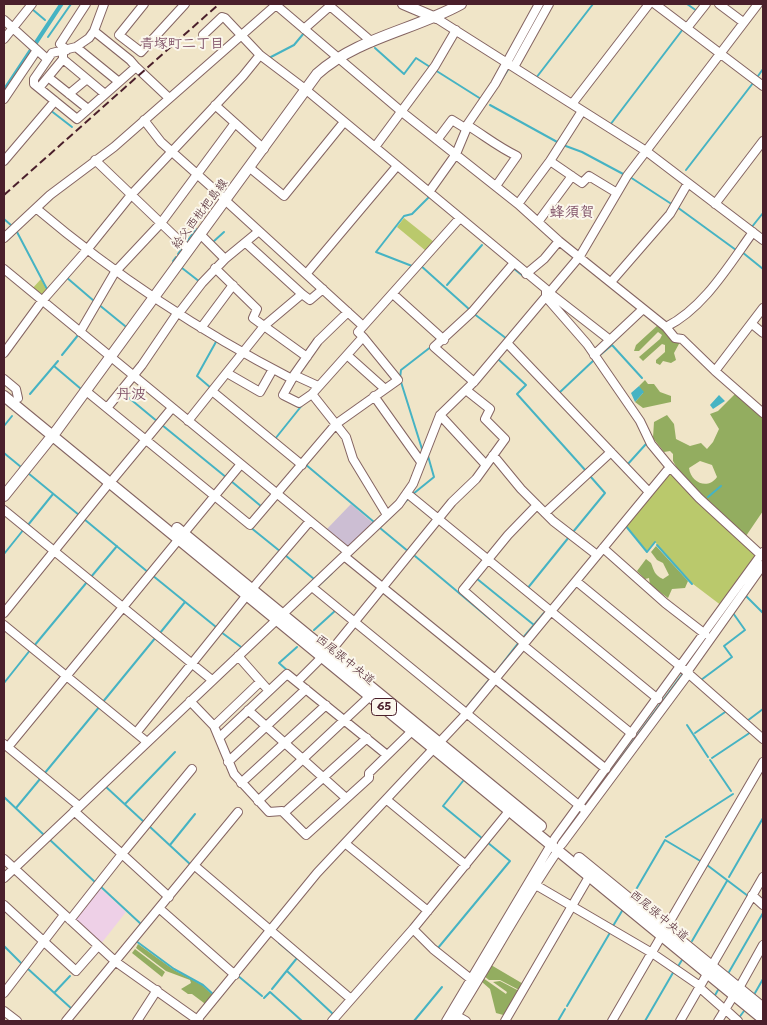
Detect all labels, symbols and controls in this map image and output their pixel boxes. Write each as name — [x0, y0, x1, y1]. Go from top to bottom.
district label: 青塚町二丁目 — [140, 36, 224, 52]
street label: 給父西枇杷島線 — [169, 176, 231, 252]
district label: 蜂須賀 — [550, 204, 594, 222]
district label: 丹波 — [116, 386, 146, 404]
street label: 西尾張中央道 — [312, 632, 378, 688]
road number: 65 — [372, 699, 396, 716]
street label: 西尾張中央道 — [627, 887, 691, 945]

